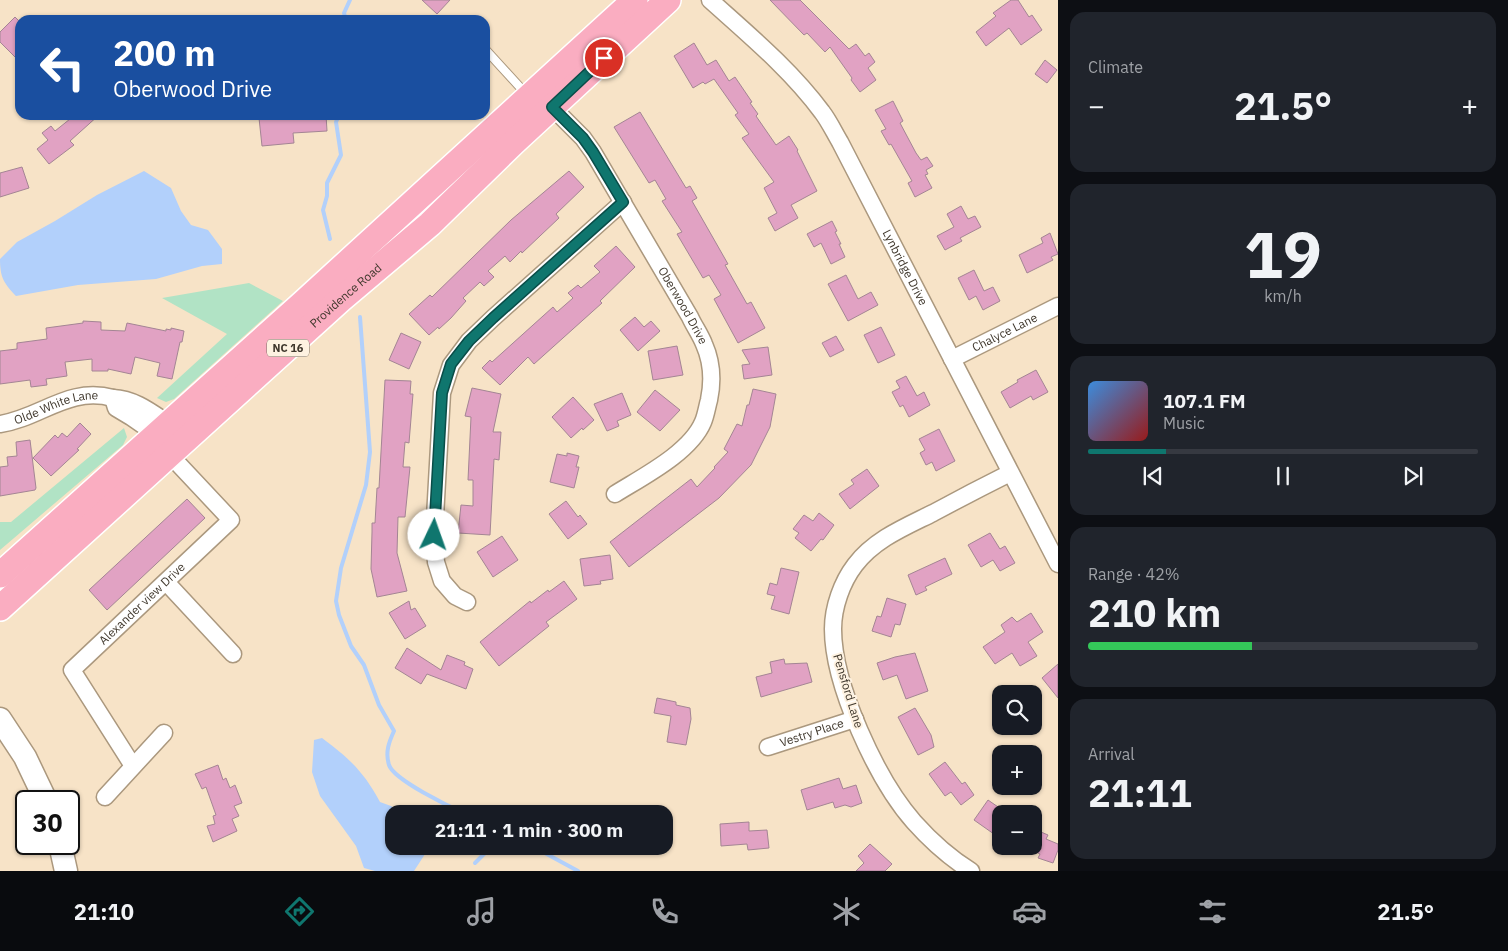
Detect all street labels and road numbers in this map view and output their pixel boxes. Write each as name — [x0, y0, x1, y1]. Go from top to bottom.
street label: Lynbridge Drive — [880, 227, 931, 308]
street label: Providence Road — [306, 260, 385, 331]
street label: Oberwood Drive — [655, 264, 711, 347]
street label: Chalyce Lane — [969, 309, 1040, 355]
road number: NC 16 — [267, 339, 309, 356]
street label: Olde White Lane — [12, 387, 99, 427]
street label: Alexander view Drive — [95, 559, 188, 648]
street label: Pensford Lane — [830, 652, 867, 730]
street label: Vestry Place — [778, 715, 846, 750]

